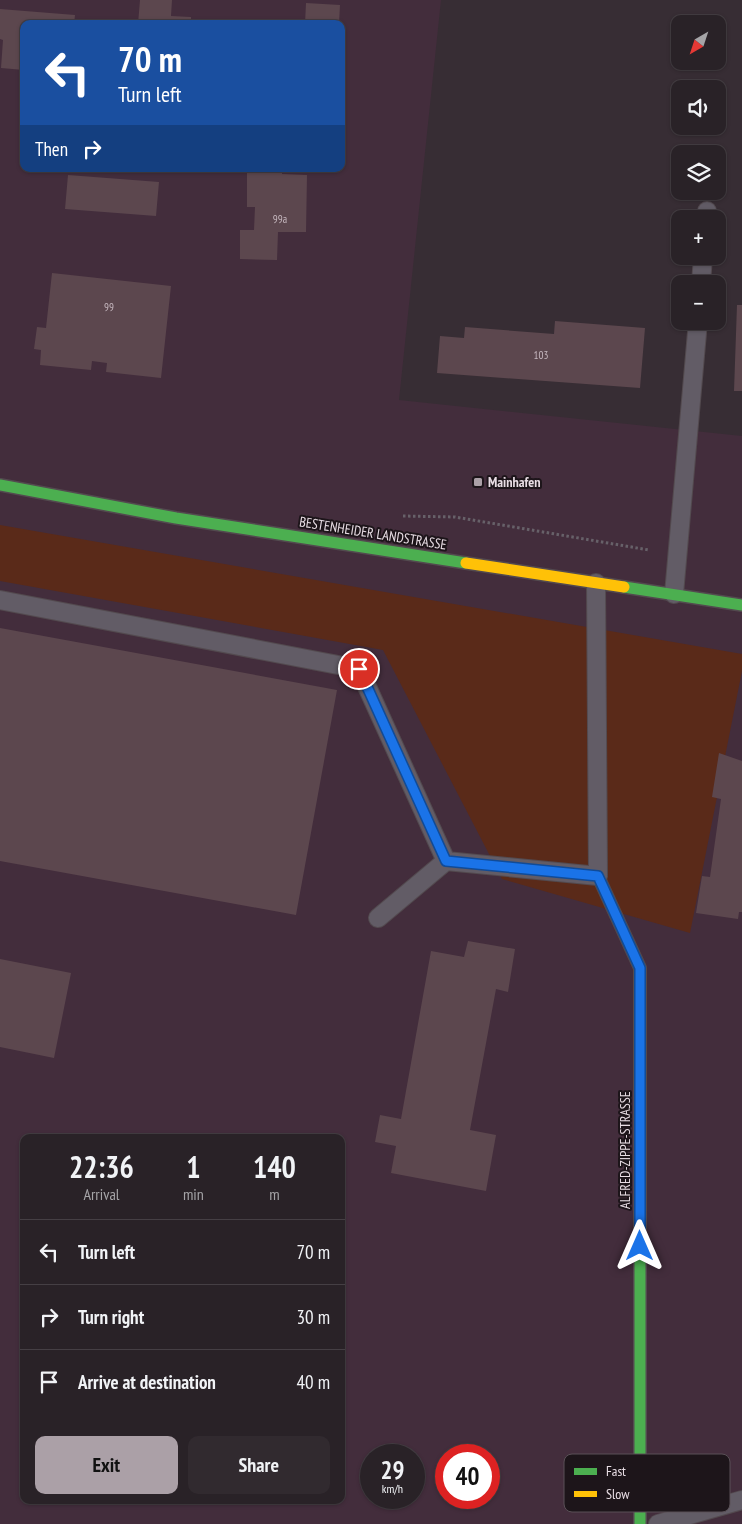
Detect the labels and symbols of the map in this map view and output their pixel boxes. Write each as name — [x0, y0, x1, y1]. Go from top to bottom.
north arrow — [671, 15, 726, 70]
house number: 99a — [273, 212, 287, 226]
house number: 99 — [104, 300, 114, 314]
house number: 103 — [534, 348, 548, 362]
place label: Mainhafen — [488, 473, 541, 491]
marker: Mainhafen — [472, 476, 484, 488]
street label: BESTENHEIDER LANDSTRASSE — [298, 512, 448, 554]
pin — [338, 648, 380, 690]
street label: ALFRED-ZIPPE-STRASSE — [616, 1091, 634, 1209]
position arrow — [613, 1219, 665, 1271]
speed limit sign: 40 — [435, 1444, 500, 1509]
legend — [564, 1454, 730, 1512]
text: Fast — [606, 1462, 626, 1480]
text: Slow — [606, 1485, 630, 1503]

